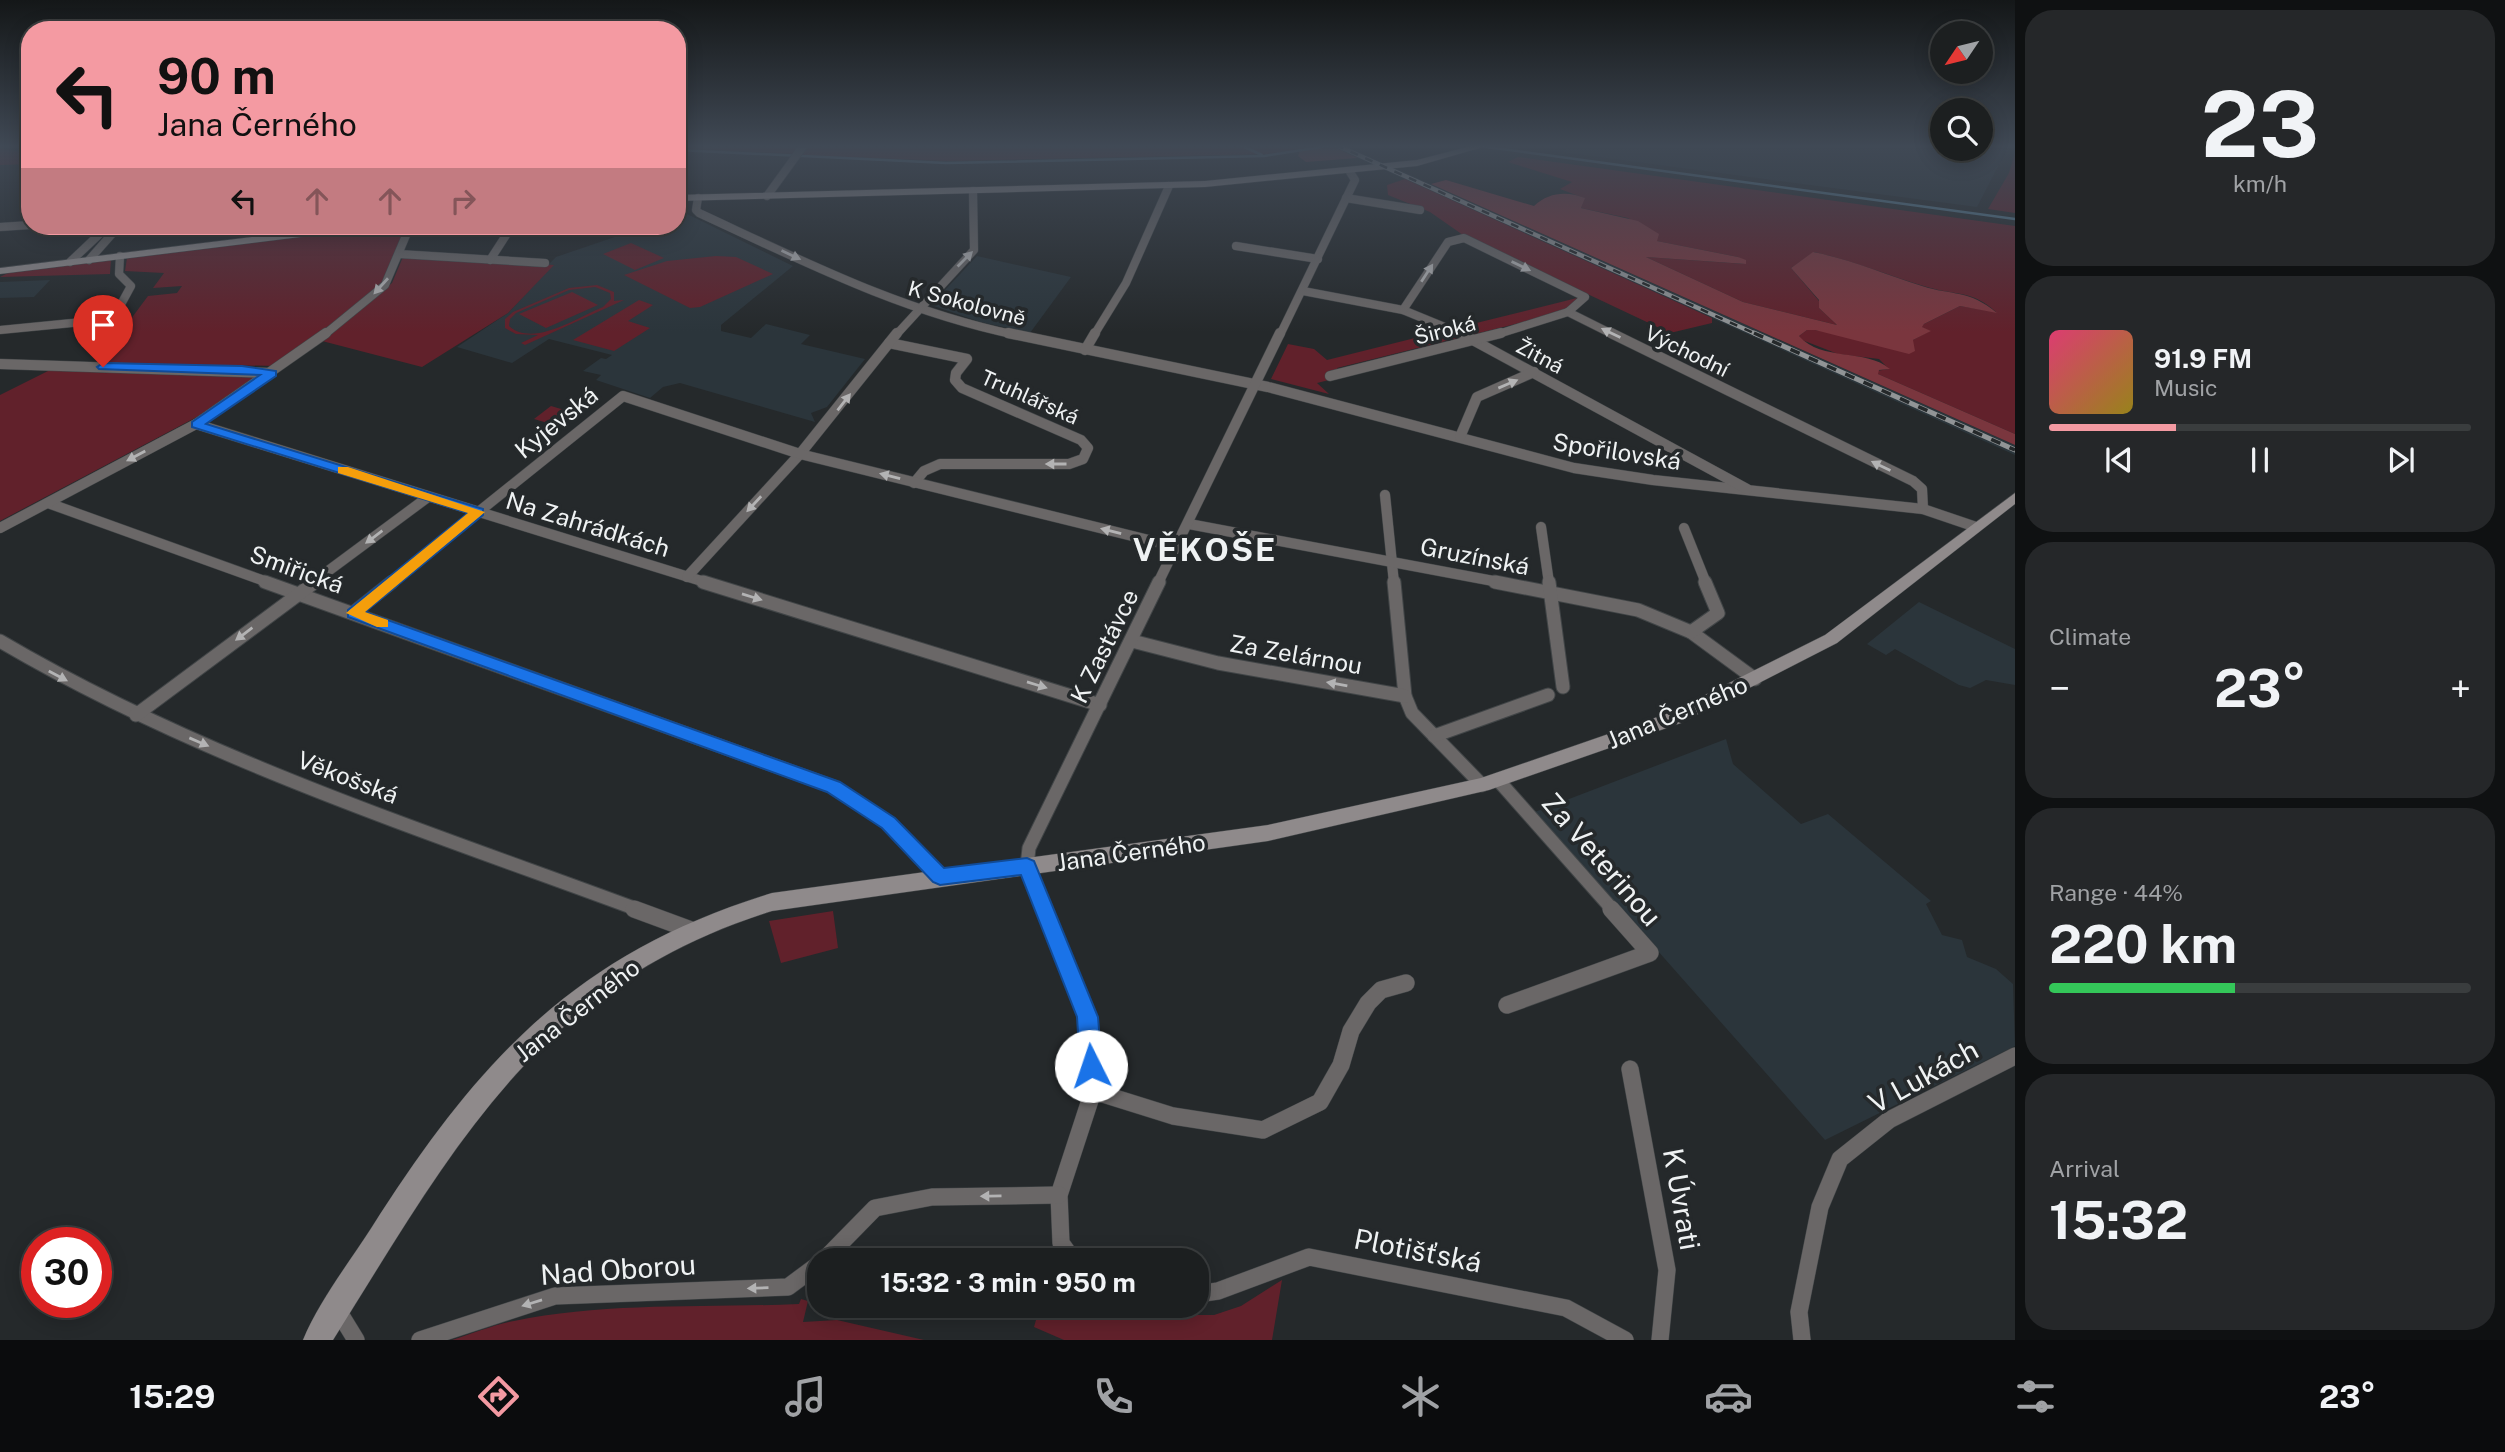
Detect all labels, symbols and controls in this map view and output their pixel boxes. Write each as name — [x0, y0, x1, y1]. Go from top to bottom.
north arrow — [1930, 21, 1993, 84]
map controls — [1930, 21, 1993, 161]
text: 90 m — [157, 47, 276, 105]
icon: left — [42, 49, 133, 140]
text: 23 — [2201, 71, 2319, 177]
button: search — [1930, 98, 1993, 161]
text: Jana Černého — [157, 106, 357, 143]
text: km/h — [2233, 170, 2287, 197]
icon: left — [225, 182, 263, 220]
icon: ahead — [298, 182, 336, 220]
icon: ahead — [371, 182, 409, 220]
icon: right — [444, 182, 482, 220]
one-way arrow — [780, 250, 801, 261]
one-way arrow — [956, 251, 973, 268]
one-way arrow — [1511, 260, 1531, 272]
one-way arrow — [1421, 263, 1434, 283]
street label: K Sokolovně — [906, 275, 1028, 331]
one-way arrow — [373, 277, 389, 295]
pin — [73, 295, 133, 367]
icon: arrive — [84, 306, 122, 344]
street label: Široká — [1412, 310, 1478, 350]
street label: Východní — [1641, 320, 1734, 382]
one-way arrow — [1601, 328, 1621, 339]
street label: Žitná — [1512, 333, 1568, 379]
text: 91.9 FM — [2154, 343, 2252, 374]
street label: Truhlářská — [977, 364, 1083, 430]
text: Music — [2154, 374, 2218, 401]
one-way arrow — [1497, 378, 1518, 389]
street label: Kyjevská — [509, 380, 603, 464]
one-way arrow — [836, 393, 851, 411]
street label: Spořilovská — [1551, 427, 1683, 475]
icon: previous — [2100, 441, 2138, 479]
icon: pause — [2241, 441, 2279, 479]
icon: next — [2382, 441, 2420, 479]
one-way arrow — [126, 451, 146, 462]
one-way arrow — [1045, 458, 1067, 470]
one-way arrow — [1871, 460, 1891, 471]
one-way arrow — [879, 471, 901, 482]
street label: Na Zahrádkách — [503, 486, 673, 562]
one-way arrow — [746, 495, 762, 513]
one-way arrow — [1100, 525, 1122, 536]
one-way arrow — [365, 530, 383, 544]
district label: VĚKOŠE — [1133, 531, 1277, 568]
street label: Gruzínská — [1418, 532, 1532, 580]
street label: Smiřická — [246, 539, 348, 599]
street label: K Zastávce — [1064, 584, 1144, 708]
one-way arrow — [741, 592, 762, 602]
text: Climate — [2049, 623, 2131, 650]
one-way arrow — [236, 627, 254, 642]
street label: Za Zelárnou — [1228, 629, 1364, 679]
text: 23° — [2214, 658, 2306, 719]
text: − — [2049, 666, 2070, 711]
text: + — [2450, 666, 2471, 711]
one-way arrow — [49, 670, 69, 682]
street label: Jana Černého — [1603, 670, 1751, 754]
one-way arrow — [1326, 678, 1348, 689]
one-way arrow — [1027, 681, 1048, 691]
one-way arrow — [188, 737, 209, 748]
street label: Věkošská — [294, 745, 402, 809]
street label: Za Veterinou — [1535, 786, 1669, 932]
street label: Jana Černého — [1055, 828, 1207, 876]
text: Range · 44% — [2049, 879, 2183, 906]
text: 220 km — [2049, 914, 2237, 975]
street label: Jana Černého — [509, 953, 645, 1067]
position arrow — [1054, 1029, 1128, 1103]
street label: V Lukách — [1862, 1032, 1984, 1120]
street label: K Úvrati — [1657, 1146, 1707, 1252]
text: Arrival — [2049, 1155, 2120, 1182]
one-way arrow — [980, 1190, 1002, 1202]
text: 15:32 — [2049, 1190, 2188, 1251]
street label: Plotišťská — [1351, 1221, 1485, 1279]
speed limit sign: 30 — [21, 1227, 112, 1318]
street label: Nad Oborou — [539, 1247, 697, 1291]
text: 15:32 · 3 min · 950 m — [880, 1267, 1136, 1298]
one-way arrow — [747, 1282, 769, 1293]
one-way arrow — [521, 1299, 542, 1309]
icon: directions — [474, 1372, 523, 1421]
icon: music — [781, 1372, 830, 1421]
icon: phone — [1089, 1372, 1138, 1421]
icon: climate — [1396, 1372, 1445, 1421]
icon: car — [1704, 1372, 1753, 1421]
icon: filters — [2011, 1372, 2060, 1421]
text: 15:29 — [129, 1378, 215, 1415]
text: 23° — [2319, 1378, 2376, 1415]

